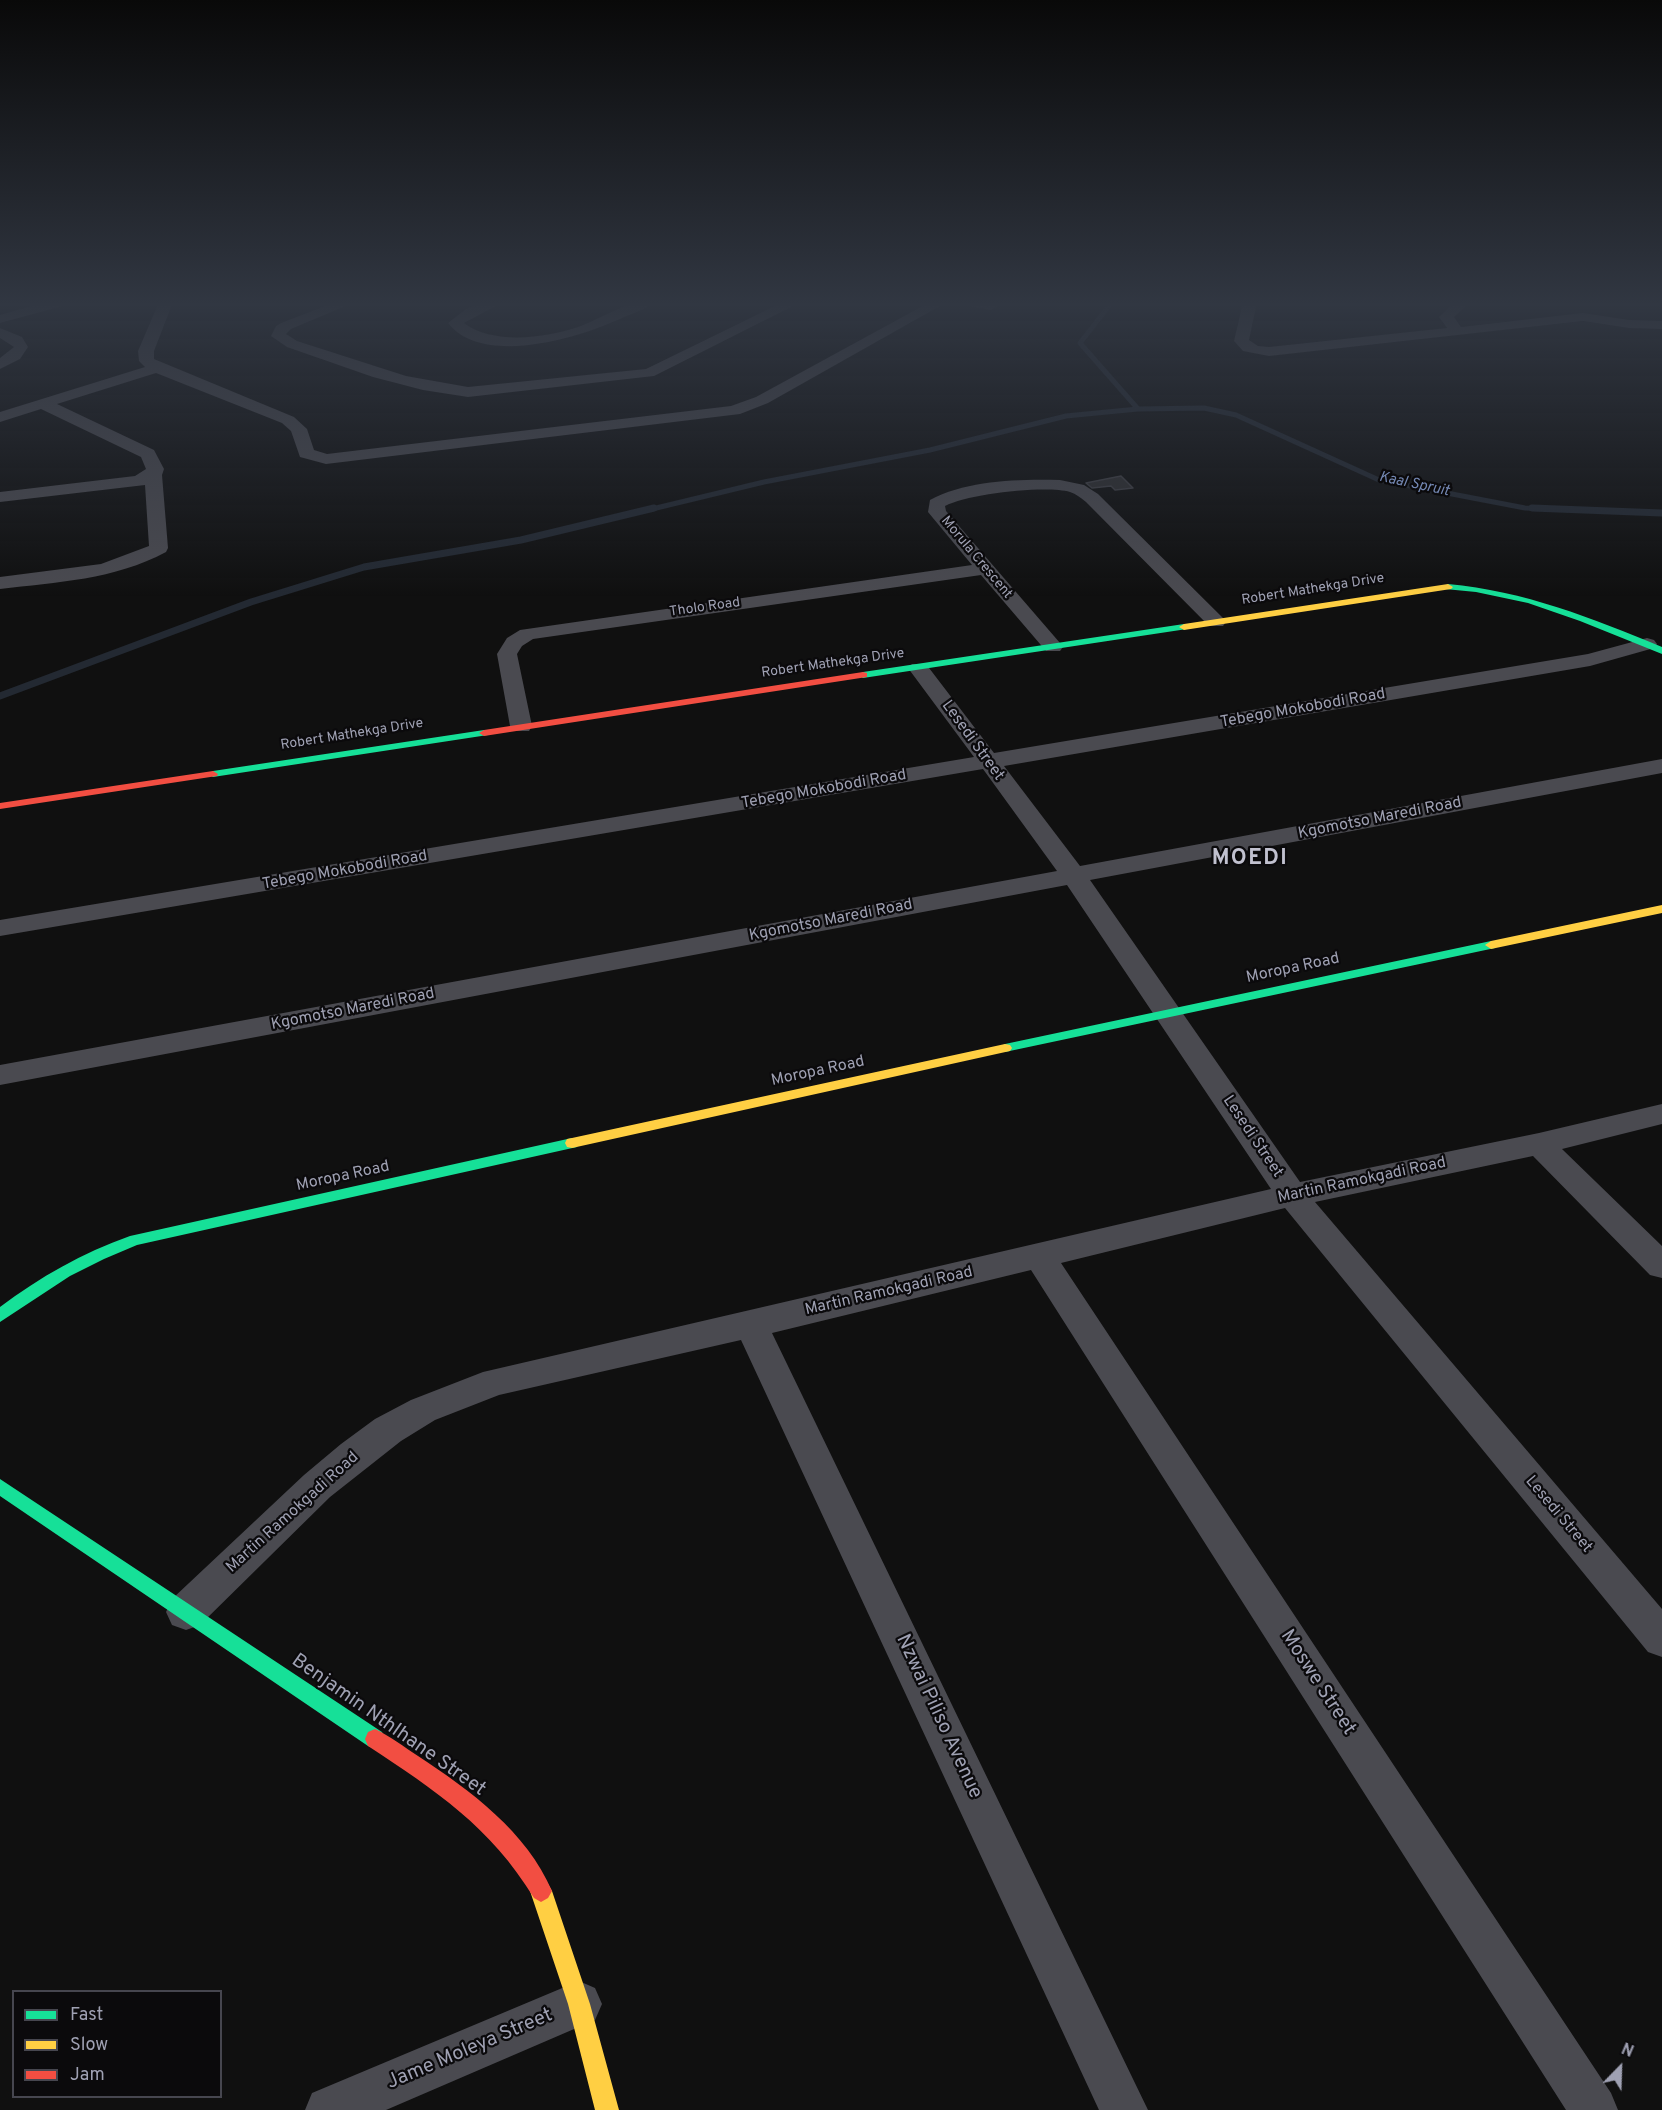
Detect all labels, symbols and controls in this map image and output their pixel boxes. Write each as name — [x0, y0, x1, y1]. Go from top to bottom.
water label: Kaal Spruit — [1377, 469, 1451, 501]
street label: Morula Crescent — [937, 513, 1015, 603]
street label: Robert Mathekga Drive — [1240, 570, 1386, 610]
street label: Tholo Road — [669, 595, 741, 621]
street label: Robert Mathekga Drive — [760, 646, 906, 682]
street label: Tebego Mokobodi Road — [1219, 685, 1387, 733]
street label: Lesedi Street — [936, 697, 1008, 785]
street label: Robert Mathekga Drive — [279, 715, 425, 755]
street label: Tebego Mokobodi Road — [740, 766, 908, 814]
street label: Kgomotso Maredi Road — [1297, 794, 1463, 844]
street label: Tebego Mokobodi Road — [261, 847, 429, 895]
district label: MOEDI — [1212, 847, 1288, 873]
street label: Kgomotso Maredi Road — [748, 896, 914, 946]
street label: Moropa Road — [1245, 950, 1341, 988]
street label: Kgomotso Maredi Road — [270, 985, 436, 1035]
street label: Moropa Road — [770, 1053, 866, 1091]
street label: Lesedi Street — [1218, 1092, 1286, 1182]
street label: Martin Ramokgadi Road — [1276, 1154, 1448, 1208]
street label: Moropa Road — [295, 1158, 391, 1196]
street label: Martin Ramokgadi Road — [803, 1263, 975, 1321]
street label: Martin Ramokgadi Road — [223, 1448, 363, 1578]
street label: Lesedi Street — [1520, 1473, 1596, 1557]
street label: Moswe Street — [1274, 1626, 1360, 1740]
street label: Nzwai Piliso Avenue — [889, 1631, 987, 1803]
street label: Benjamin Nthlhane Street — [286, 1650, 490, 1802]
legend — [12, 1990, 222, 2098]
text: Fast — [70, 2004, 103, 2027]
street label: Jame Moleya Street — [384, 2004, 556, 2096]
text: Slow — [70, 2034, 108, 2057]
north arrow — [1590, 2038, 1650, 2098]
text: N — [1618, 2040, 1636, 2063]
text: Jam — [70, 2064, 105, 2087]

